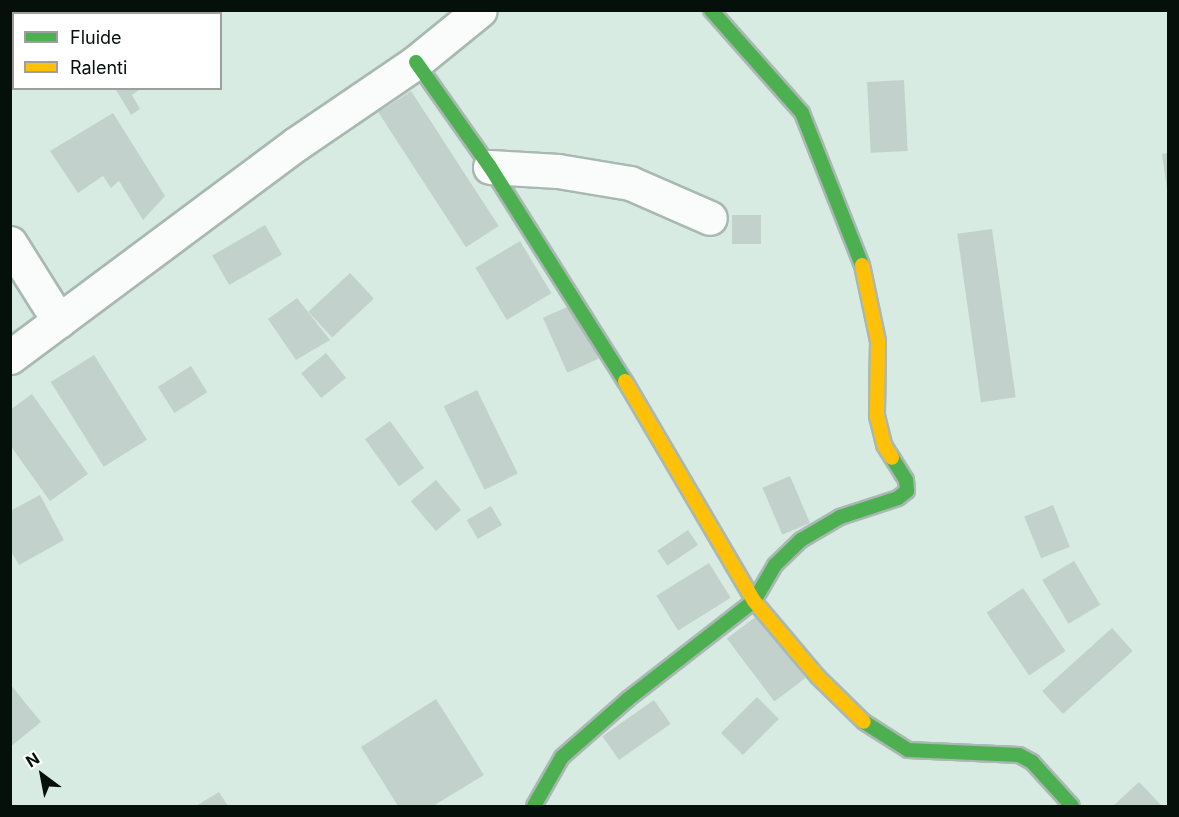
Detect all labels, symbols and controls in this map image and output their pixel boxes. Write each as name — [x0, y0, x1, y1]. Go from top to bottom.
legend — [12, 12, 222, 90]
text: Fluide — [70, 27, 122, 48]
text: Ralenti — [70, 57, 127, 78]
north arrow — [12, 745, 72, 805]
text: N — [22, 748, 43, 771]

